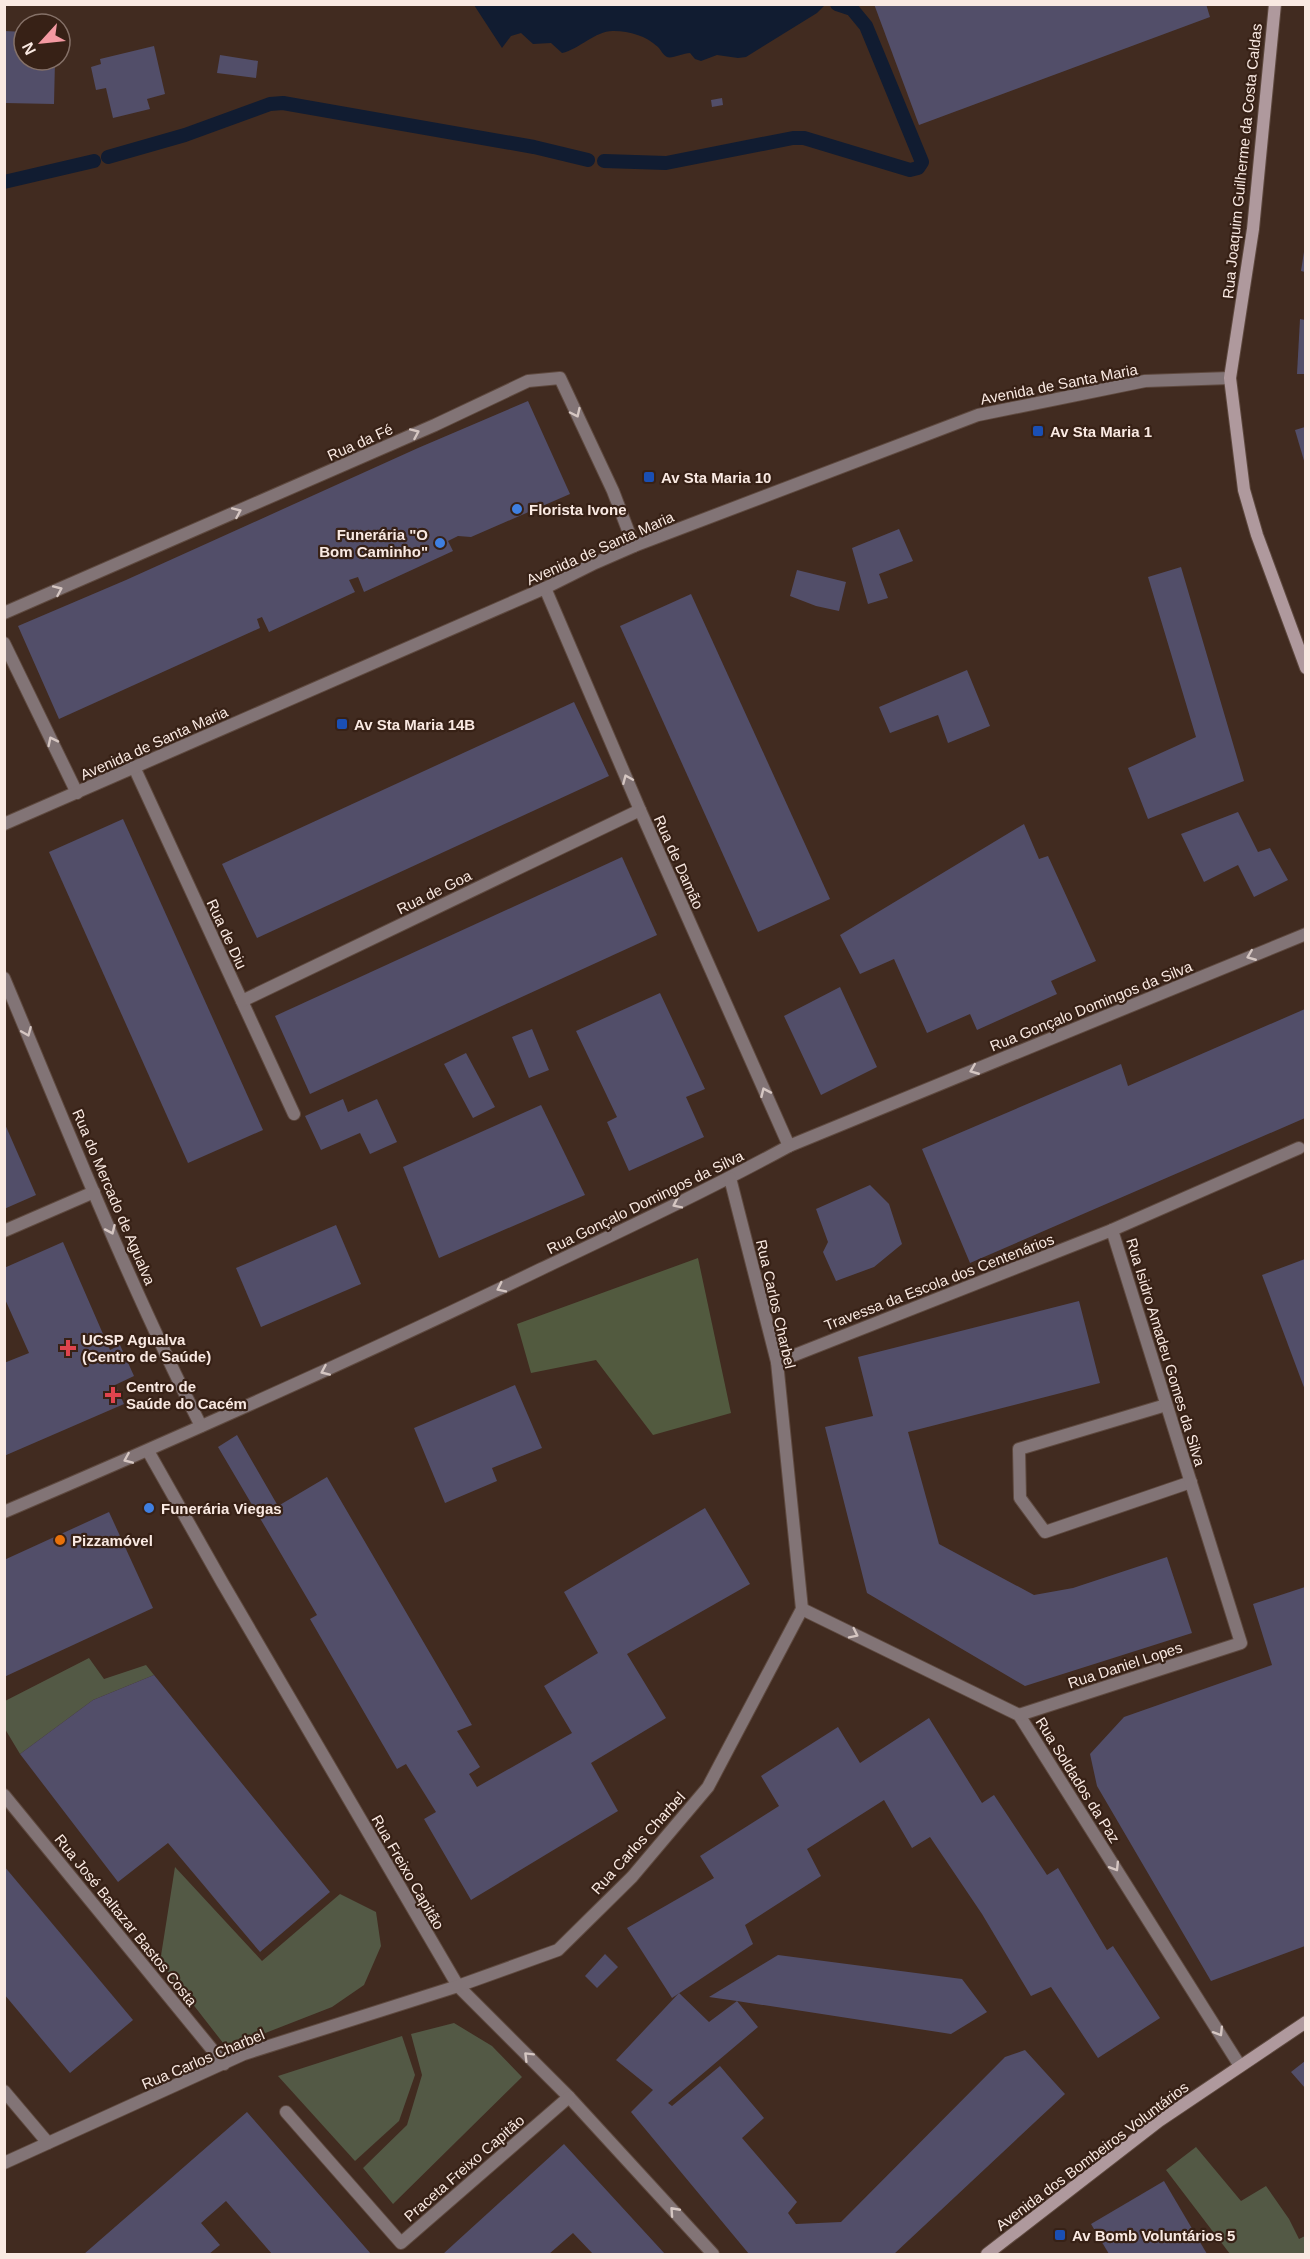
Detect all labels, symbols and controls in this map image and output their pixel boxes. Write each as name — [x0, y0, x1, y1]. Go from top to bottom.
north arrow — [12, 12, 72, 72]
street label: Rua Joaquim Guilherme da Costa Caldas — [1219, 22, 1265, 300]
text: N — [19, 40, 39, 58]
street label: Avenida de Santa Maria — [979, 360, 1140, 408]
one-way arrow — [569, 407, 581, 418]
street label: Rua da Fé — [325, 420, 395, 464]
place label: Av Sta Maria 1 — [1050, 423, 1152, 440]
marker: Av Sta Maria 1 — [1031, 424, 1045, 438]
one-way arrow — [409, 429, 420, 441]
place label: Av Sta Maria 10 — [661, 469, 771, 486]
marker: Av Sta Maria 10 — [642, 470, 656, 484]
place label: Florista Ivone — [529, 501, 627, 518]
marker: Florista Ivone — [510, 502, 524, 516]
one-way arrow — [230, 507, 241, 519]
street label: Avenida de Santa Maria — [524, 507, 677, 588]
place label: Funerária "O Bom Caminho" — [319, 526, 428, 560]
marker: Funerária "O Bom Caminho" — [433, 536, 447, 550]
one-way arrow — [52, 585, 63, 597]
street label: Avenida de Santa Maria — [78, 702, 231, 783]
place label: Av Sta Maria 14B — [354, 716, 475, 733]
marker: Av Sta Maria 14B — [335, 717, 349, 731]
one-way arrow — [48, 736, 59, 747]
one-way arrow — [622, 775, 634, 786]
street label: Rua de Damão — [651, 812, 707, 912]
street label: Rua de Goa — [394, 866, 475, 917]
street label: Rua de Diu — [203, 896, 251, 972]
one-way arrow — [1247, 949, 1258, 961]
street label: Rua Gonçalo Domingos da Silva — [987, 957, 1195, 1054]
one-way arrow — [20, 1025, 32, 1036]
one-way arrow — [969, 1063, 980, 1075]
one-way arrow — [760, 1088, 772, 1099]
street label: Rua do Mercado de Agualva — [69, 1107, 159, 1288]
street label: Rua Gonçalo Domingos da Silva — [544, 1147, 747, 1257]
one-way arrow — [672, 1196, 683, 1208]
one-way arrow — [104, 1224, 116, 1235]
street label: Travessa da Escola dos Centenários — [822, 1230, 1056, 1334]
street label: Rua Isidro Amadeu Gomes da Silva — [1123, 1236, 1209, 1469]
street label: Rua Carlos Charbel — [753, 1238, 799, 1370]
one-way arrow — [497, 1281, 508, 1293]
place label: UCSP Agualva (Centro de Saúde) — [82, 1331, 211, 1365]
marker: UCSP Agualva (Centro de Saúde) — [59, 1339, 77, 1357]
one-way arrow — [320, 1363, 331, 1375]
place label: Centro de Saúde do Cacém — [126, 1378, 247, 1412]
marker: Centro de Saúde do Cacém — [104, 1386, 122, 1404]
one-way arrow — [123, 1452, 134, 1464]
place label: Funerária Viegas — [161, 1500, 282, 1517]
marker: Funerária Viegas — [142, 1501, 156, 1515]
place label: Pizzamóvel — [72, 1532, 153, 1549]
marker: Pizzamóvel — [53, 1533, 67, 1547]
one-way arrow — [848, 1627, 859, 1639]
street label: Rua Daniel Lopes — [1066, 1638, 1184, 1692]
street label: Rua Soldados da Paz — [1032, 1714, 1124, 1846]
street label: Rua Carlos Charbel — [588, 1788, 688, 1898]
street label: Rua Freixo Capitão — [368, 1812, 448, 1932]
street label: Rua José Baltazar Bastos Costa — [51, 1831, 201, 2010]
one-way arrow — [1108, 1860, 1119, 1871]
street label: Rua Carlos Charbel — [139, 2025, 267, 2093]
one-way arrow — [1211, 2026, 1223, 2036]
one-way arrow — [524, 2052, 535, 2063]
street label: Avenida dos Bombeiros Voluntários — [992, 2078, 1192, 2234]
street label: Praceta Freixo Capitão — [401, 2111, 527, 2225]
one-way arrow — [670, 2208, 681, 2218]
place label: Av Bomb Voluntários 5 — [1072, 2227, 1235, 2244]
marker: Av Bomb Voluntários 5 — [1053, 2228, 1067, 2242]

